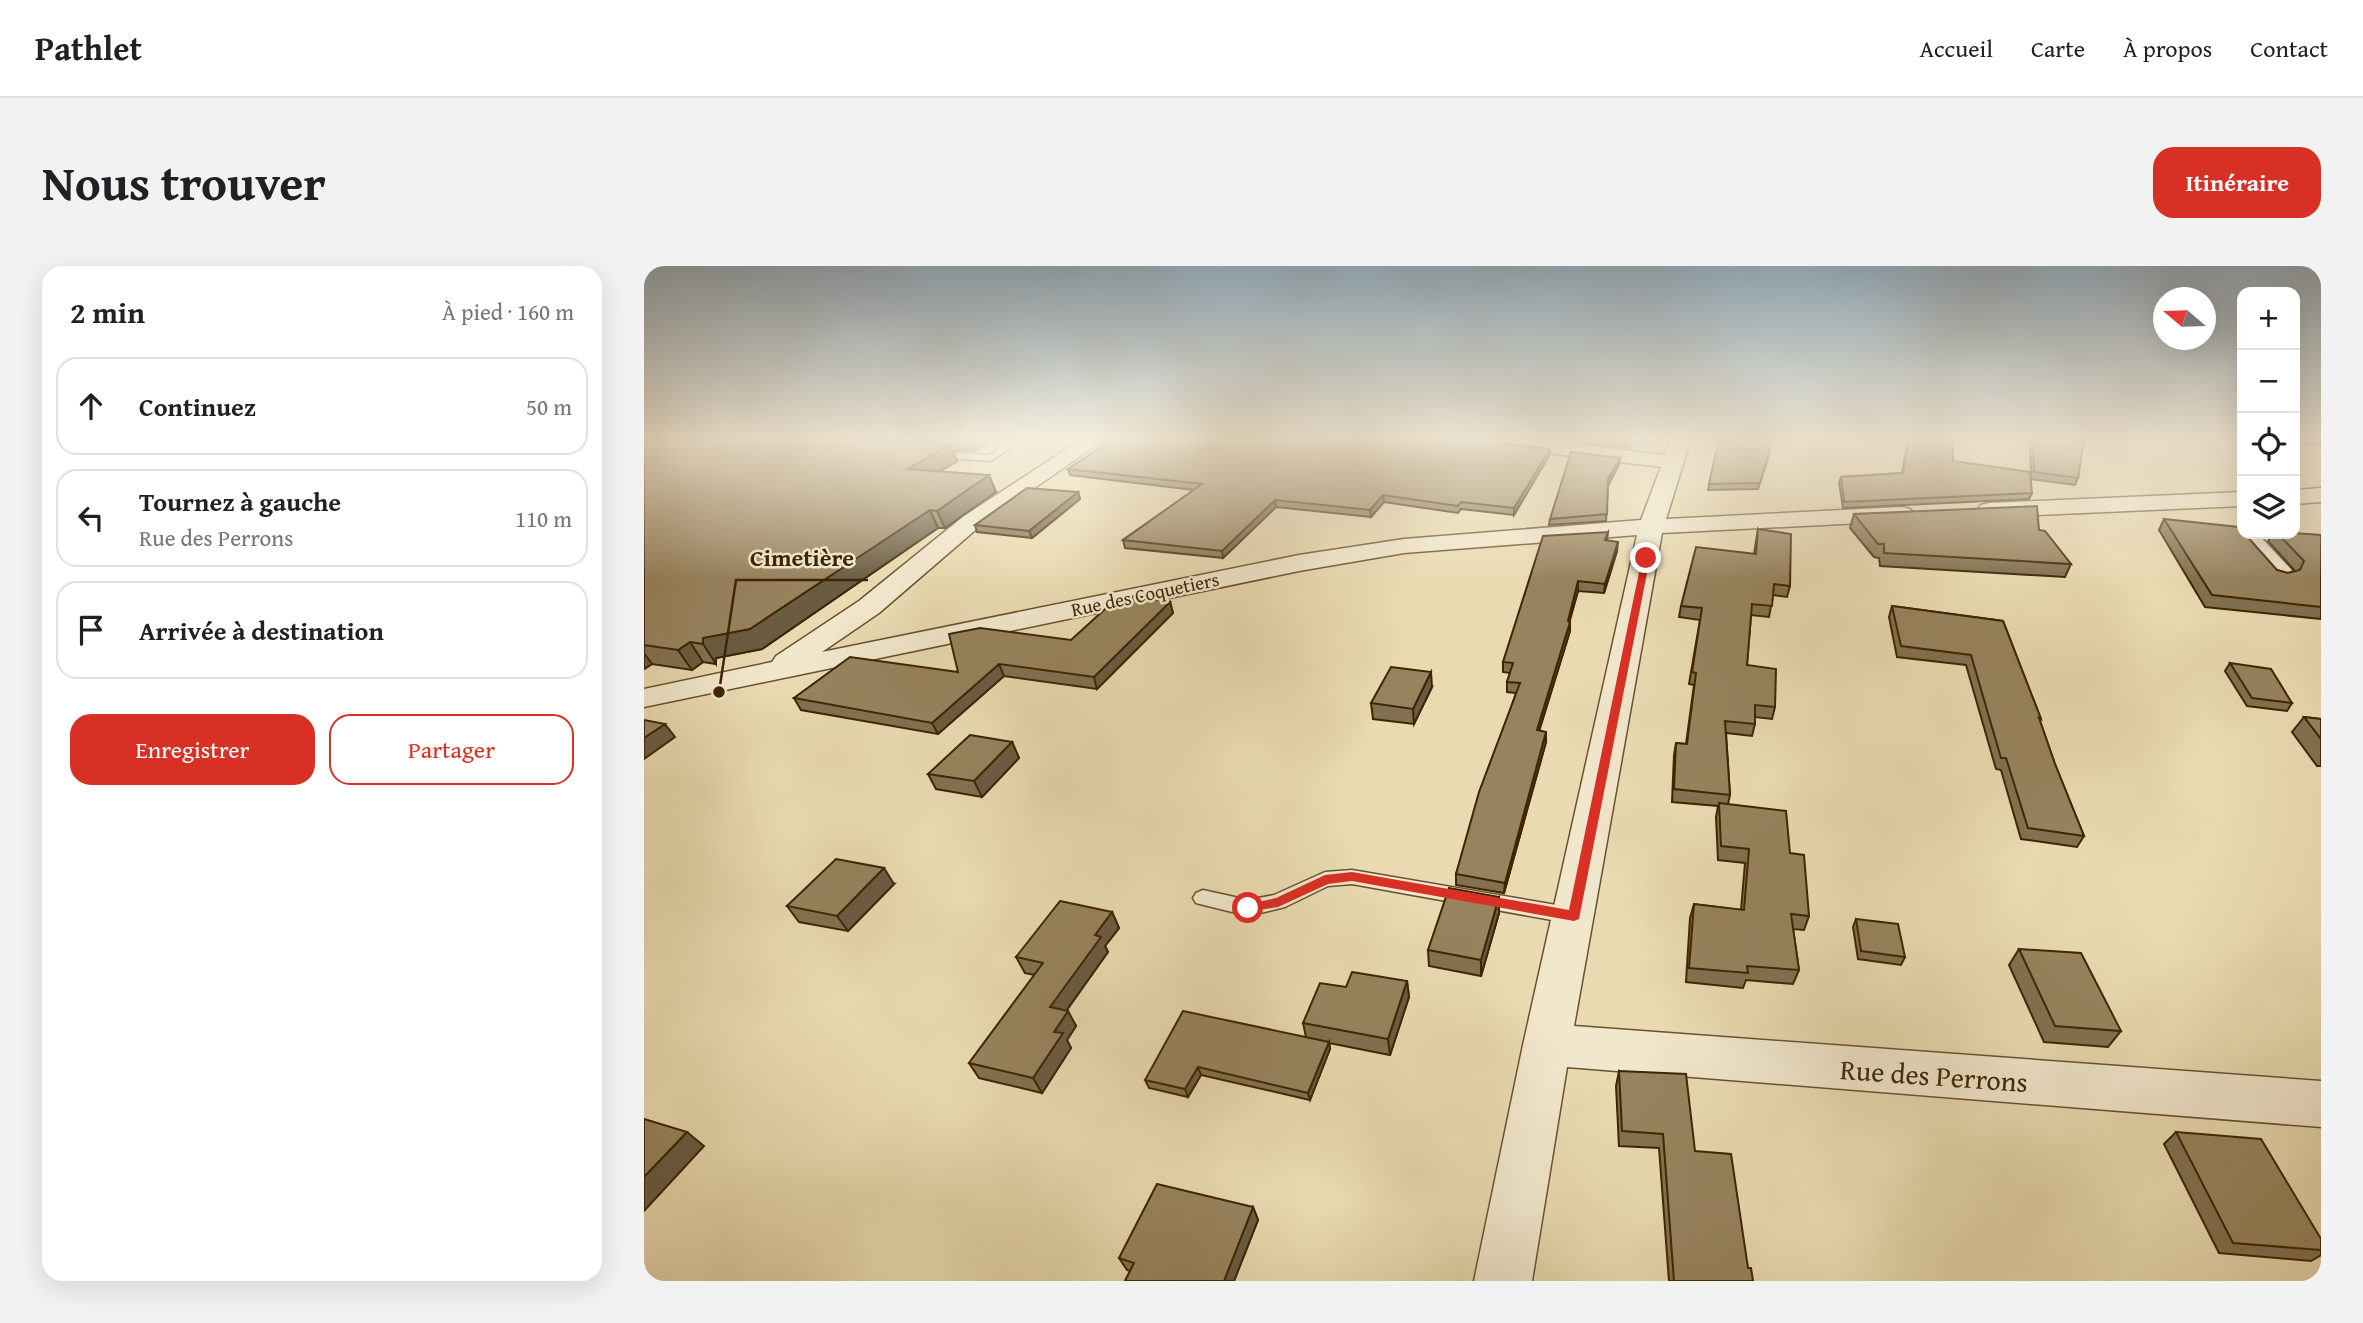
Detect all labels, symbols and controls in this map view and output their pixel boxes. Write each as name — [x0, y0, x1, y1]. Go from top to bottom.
text: Pathlet — [35, 24, 142, 72]
text: Accueil — [1919, 31, 1993, 66]
text: Carte — [2031, 31, 2085, 66]
text: À propos — [2123, 31, 2212, 66]
text: Contact — [2250, 31, 2328, 66]
text: Nous trouver — [42, 146, 326, 218]
button: Itinéraire — [2153, 147, 2321, 218]
north arrow — [2153, 287, 2216, 350]
map controls — [2237, 287, 2300, 539]
button: + — [2237, 287, 2300, 350]
text: 2 min — [70, 290, 145, 334]
text: À pied · 160 m — [442, 295, 574, 328]
button: − — [2237, 350, 2300, 413]
icon: ahead — [72, 387, 110, 425]
text: Continuez — [139, 387, 256, 426]
text: 50 m — [526, 390, 572, 423]
button: locate — [2237, 413, 2300, 476]
button: layers — [2237, 476, 2300, 539]
text: Tournez à gauche — [139, 482, 341, 521]
icon: left — [72, 499, 110, 537]
text: 110 m — [515, 502, 572, 535]
text: Rue des Perrons — [139, 521, 293, 554]
callout: Cimetière — [736, 535, 868, 580]
text: Cimetière — [750, 540, 854, 575]
route end — [1630, 542, 1661, 573]
street label: Rue des Coquetiers — [1068, 565, 1222, 623]
icon: arrive — [72, 611, 110, 649]
text: Arrivée à destination — [139, 611, 384, 650]
button: Enregistrer — [70, 714, 315, 785]
button: Partager — [329, 714, 574, 785]
route start — [1232, 892, 1263, 923]
street label: Rue des Perrons — [1839, 1048, 2029, 1102]

